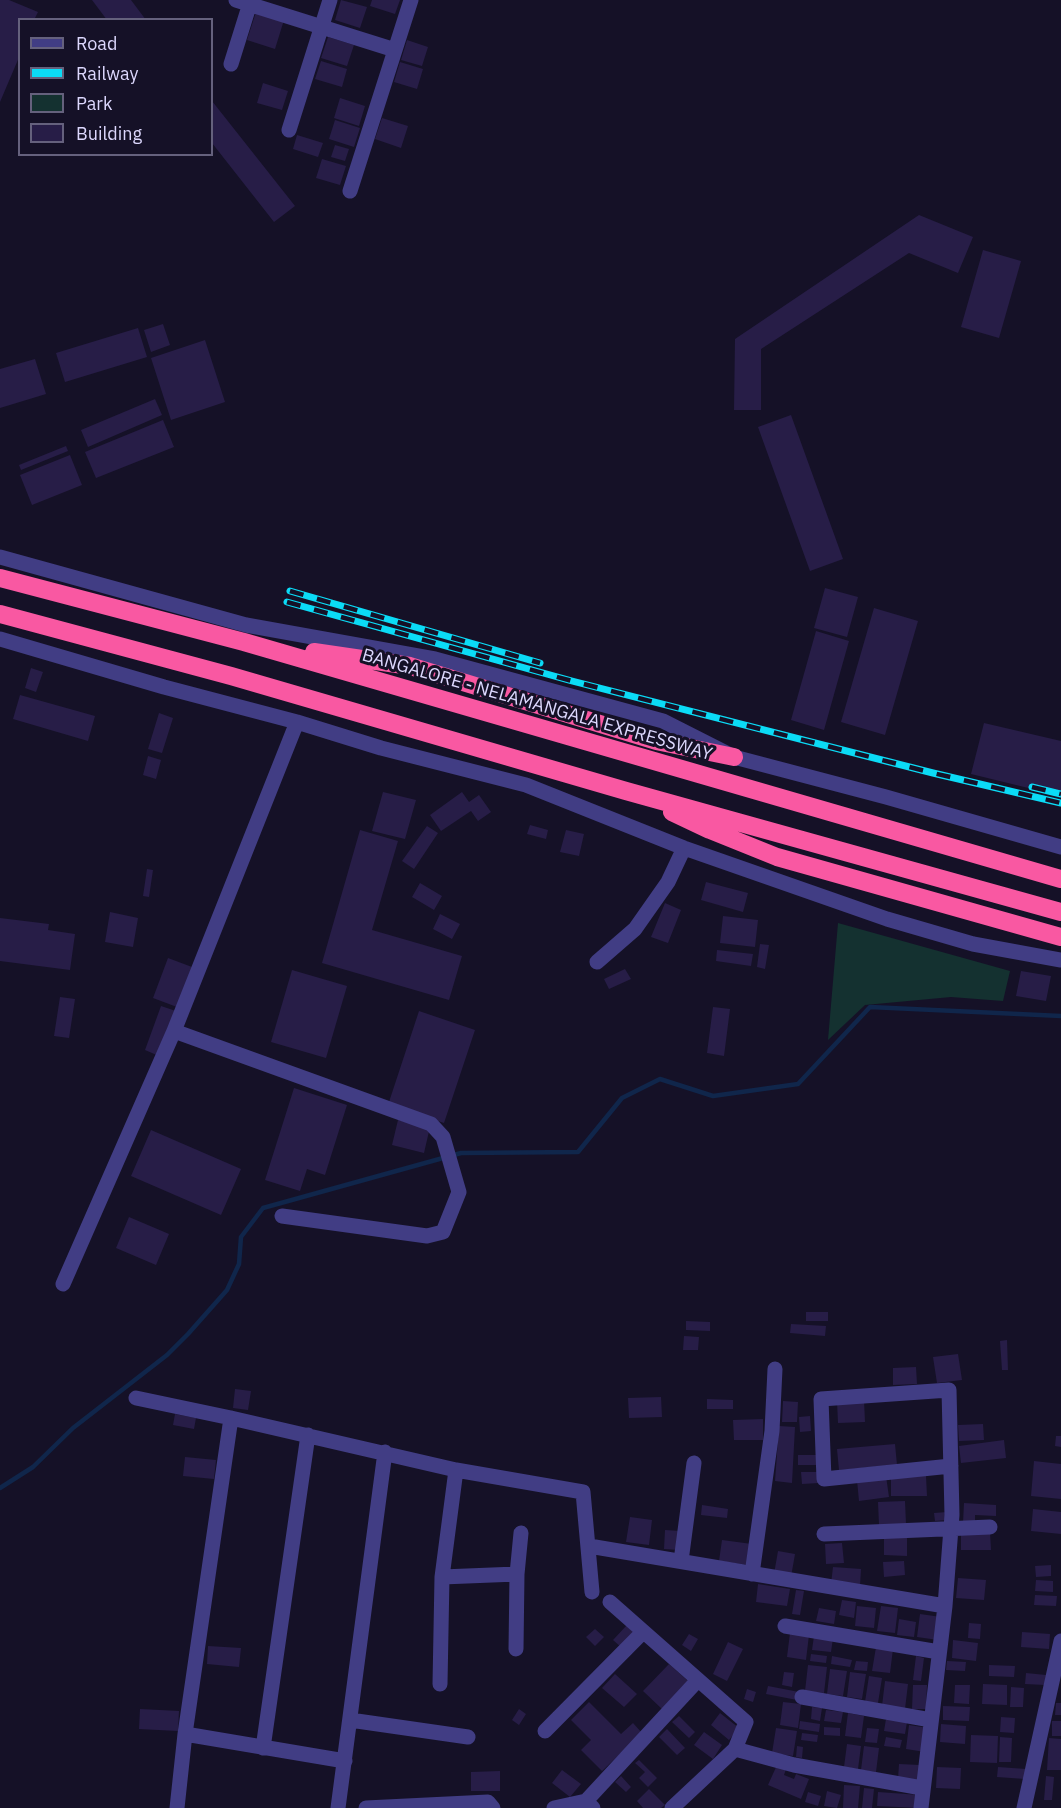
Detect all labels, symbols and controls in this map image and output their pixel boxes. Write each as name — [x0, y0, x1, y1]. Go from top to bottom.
legend — [18, 18, 213, 156]
text: Road — [76, 32, 117, 55]
text: Railway — [76, 62, 138, 85]
text: Park — [76, 92, 112, 115]
text: Building — [76, 122, 142, 145]
street label: BANGALORE - NELAMANGALA EXPRESSWAY — [359, 645, 715, 765]

